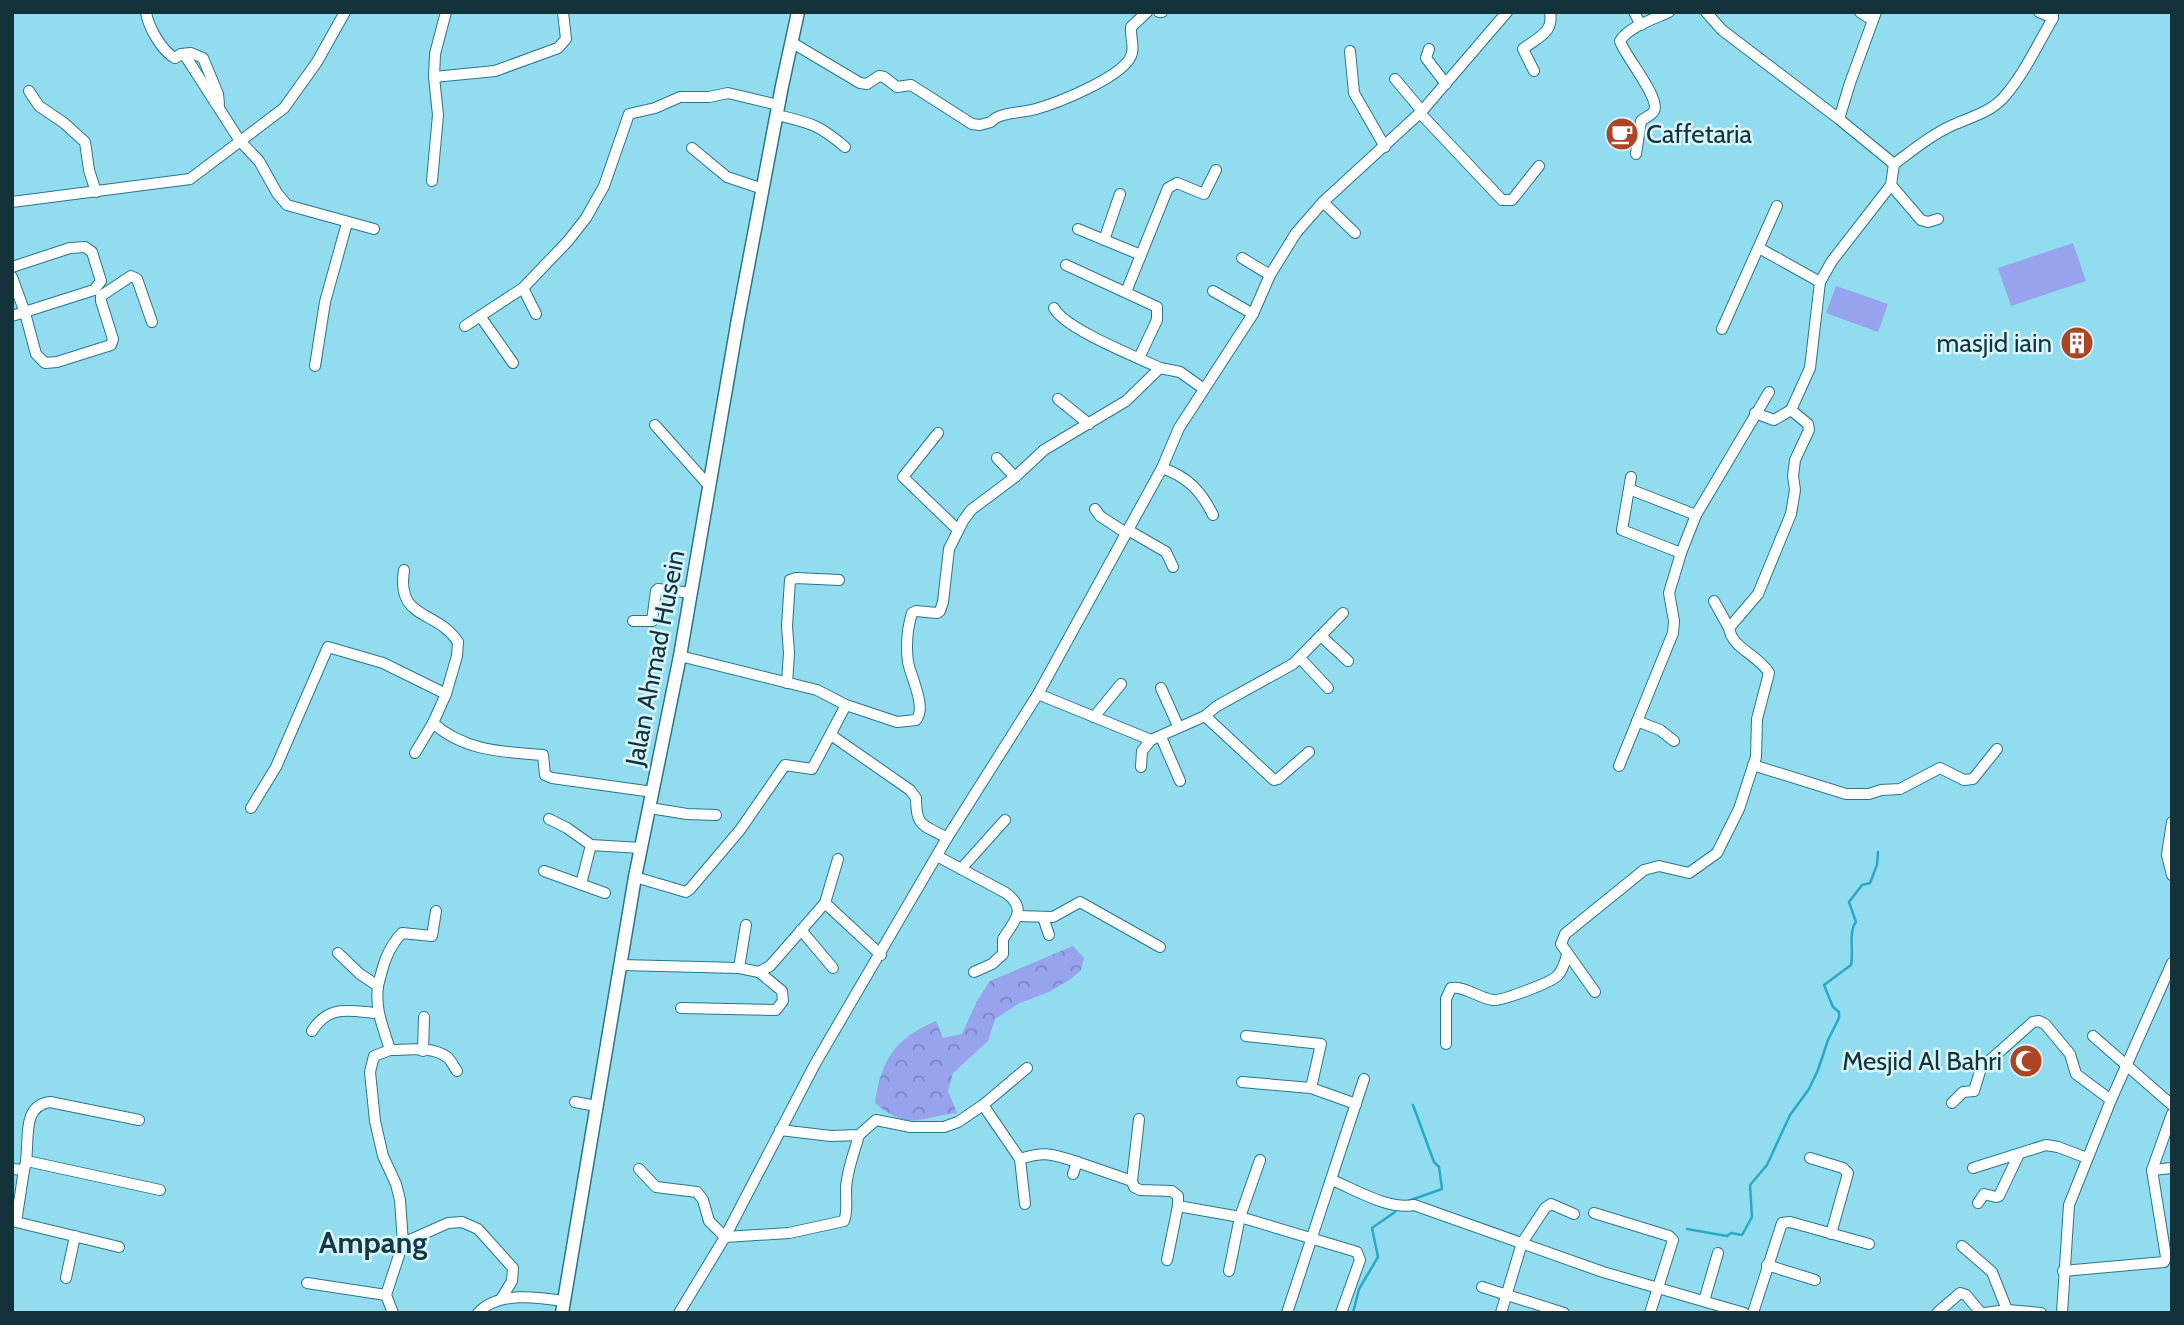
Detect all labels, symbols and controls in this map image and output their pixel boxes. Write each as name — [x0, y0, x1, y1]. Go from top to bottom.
cafe icon: Caffetaria — [1603, 115, 1641, 153]
place label: Caffetaria — [1646, 118, 1753, 150]
building icon: masjid iain — [2058, 324, 2096, 362]
place label: masjid iain — [1937, 327, 2052, 359]
street label: Jalan Ahmad Husein — [618, 547, 692, 770]
mosque icon: Mesjid Al Bahri — [2007, 1042, 2045, 1080]
place label: Mesjid Al Bahri — [1842, 1045, 2002, 1077]
district label: Ampang — [319, 1224, 427, 1261]

